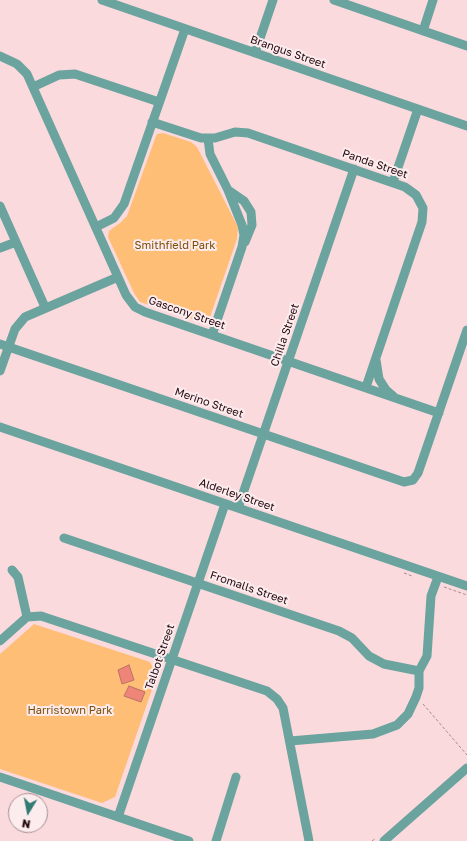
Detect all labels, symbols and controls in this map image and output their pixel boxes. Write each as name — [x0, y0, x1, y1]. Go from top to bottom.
street label: Brangus Street — [248, 33, 328, 71]
street label: Panda Street — [341, 147, 409, 181]
park label: Smithfield Park — [135, 239, 215, 253]
street label: Gascony Street — [147, 294, 227, 332]
street label: Chilla Street — [268, 302, 302, 368]
street label: Merino Street — [173, 385, 245, 421]
street label: Alderley Street — [197, 476, 277, 514]
street label: Fromalls Street — [208, 569, 290, 607]
street label: Talbot Street — [143, 622, 177, 692]
park label: Harristown Park — [27, 704, 113, 718]
north arrow — [8, 793, 48, 833]
text: N — [21, 817, 31, 831]

